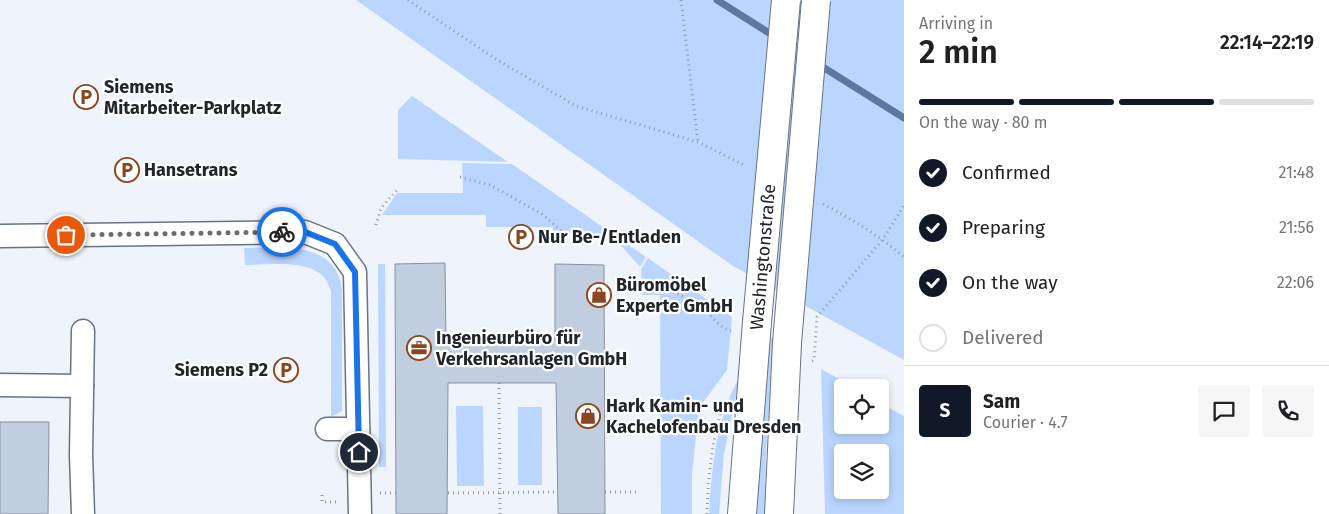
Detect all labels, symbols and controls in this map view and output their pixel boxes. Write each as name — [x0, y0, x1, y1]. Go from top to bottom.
text: Arriving in — [919, 14, 993, 33]
text: 22:14–22:19 — [1220, 31, 1314, 54]
text: 2 min — [919, 33, 998, 71]
place label: Siemens Mitarbeiter-Parkplatz — [104, 76, 281, 119]
parking icon: Siemens Mitarbeiter-Parkplatz — [73, 84, 99, 110]
text: On the way · 80 m — [919, 113, 1047, 132]
parking icon: Hansetrans — [114, 157, 140, 183]
place label: Hansetrans — [144, 159, 238, 181]
icon: check — [919, 159, 947, 187]
text: Confirmed — [962, 161, 1051, 184]
text: 21:48 — [1278, 163, 1314, 182]
street label: Washingtonstraße — [746, 183, 780, 331]
courier — [257, 207, 307, 257]
pin — [45, 214, 87, 256]
icon: check — [919, 214, 947, 242]
text: Preparing — [962, 216, 1045, 239]
icon: bike — [268, 218, 296, 246]
text: 21:56 — [1279, 218, 1314, 237]
icon: bag — [52, 221, 80, 249]
parking icon: Nur Be-/Entladen — [508, 224, 534, 250]
place label: Nur Be-/Entladen — [538, 226, 681, 248]
icon: check — [919, 269, 947, 297]
text: On the way — [962, 271, 1058, 294]
text: 22:06 — [1277, 273, 1314, 292]
place label: Büromöbel Experte GmbH — [616, 274, 733, 317]
shop icon: Büromöbel Experte GmbH — [586, 282, 612, 308]
text: Delivered — [962, 326, 1044, 349]
place label: Ingenieurbüro für Verkehrsanlagen GmbH — [435, 327, 627, 370]
office icon: Ingenieurbüro für Verkehrsanlagen GmbH — [406, 335, 432, 361]
parking icon: Siemens P2 — [273, 357, 299, 383]
place label: Siemens P2 — [174, 359, 268, 381]
map controls — [834, 379, 889, 499]
button: locate — [834, 379, 889, 434]
button: chat — [1198, 385, 1250, 437]
button: phone — [1262, 385, 1314, 437]
text: Sam — [983, 390, 1020, 413]
place label: Hark Kamin- und Kachelofenbau Dresden — [606, 395, 802, 438]
text: S — [940, 399, 950, 422]
shop icon: Hark Kamin- und Kachelofenbau Dresden — [575, 403, 601, 429]
text: Courier · 4.7 — [983, 413, 1068, 432]
pin — [338, 431, 380, 473]
icon: home — [345, 438, 373, 466]
button: layers — [834, 444, 889, 499]

